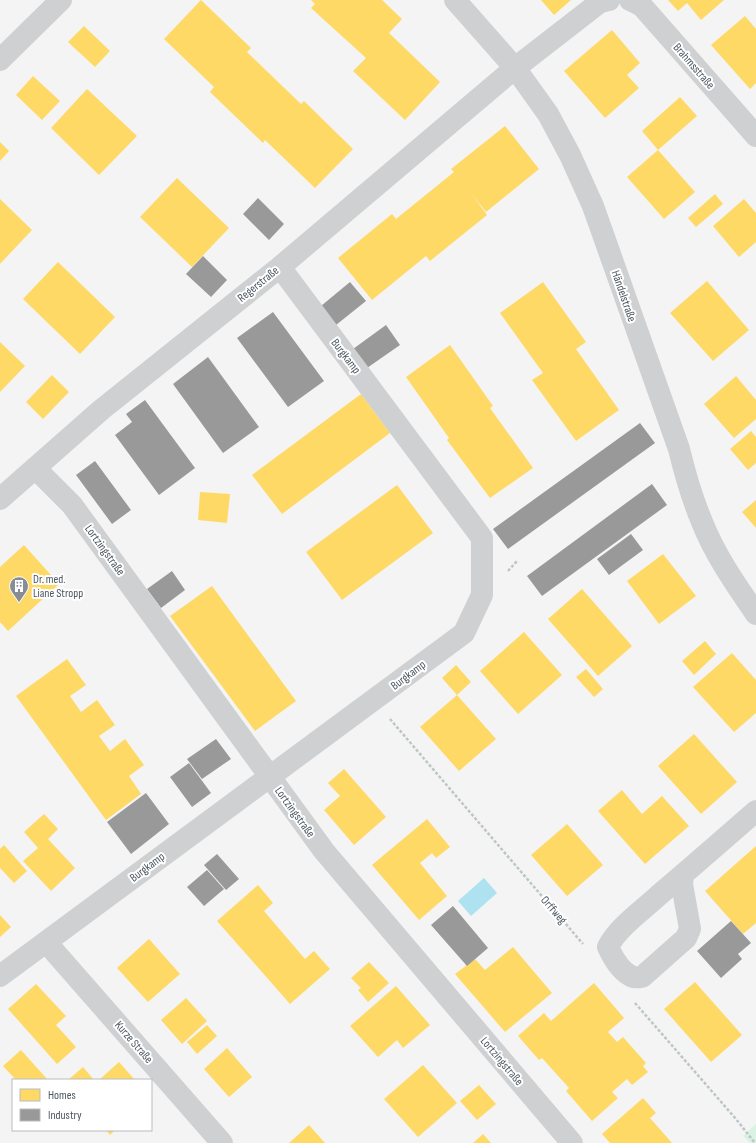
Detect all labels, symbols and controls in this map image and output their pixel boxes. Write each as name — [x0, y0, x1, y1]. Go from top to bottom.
street label: Brahmsstraße — [670, 40, 718, 92]
street label: Regerstraße — [235, 263, 282, 306]
street label: Händelstraße — [608, 268, 639, 324]
street label: Burgkamp — [328, 336, 364, 377]
street label: Lortzingstraße — [81, 522, 128, 579]
place label: Dr. med. Liane Stropp — [33, 572, 83, 601]
building icon: Dr. med. Liane Stropp — [8, 575, 30, 603]
street label: Burgkamp — [388, 657, 429, 693]
street label: Lortzingstraße — [271, 784, 318, 841]
street label: Burgkamp — [127, 849, 168, 885]
street label: Orffweg — [537, 893, 570, 928]
street label: Kurze Straße — [111, 1018, 156, 1067]
street label: Lortzingstraße — [477, 1034, 526, 1089]
legend — [12, 1079, 152, 1131]
text: Homes — [48, 1088, 76, 1103]
text: Industry — [48, 1108, 82, 1123]

